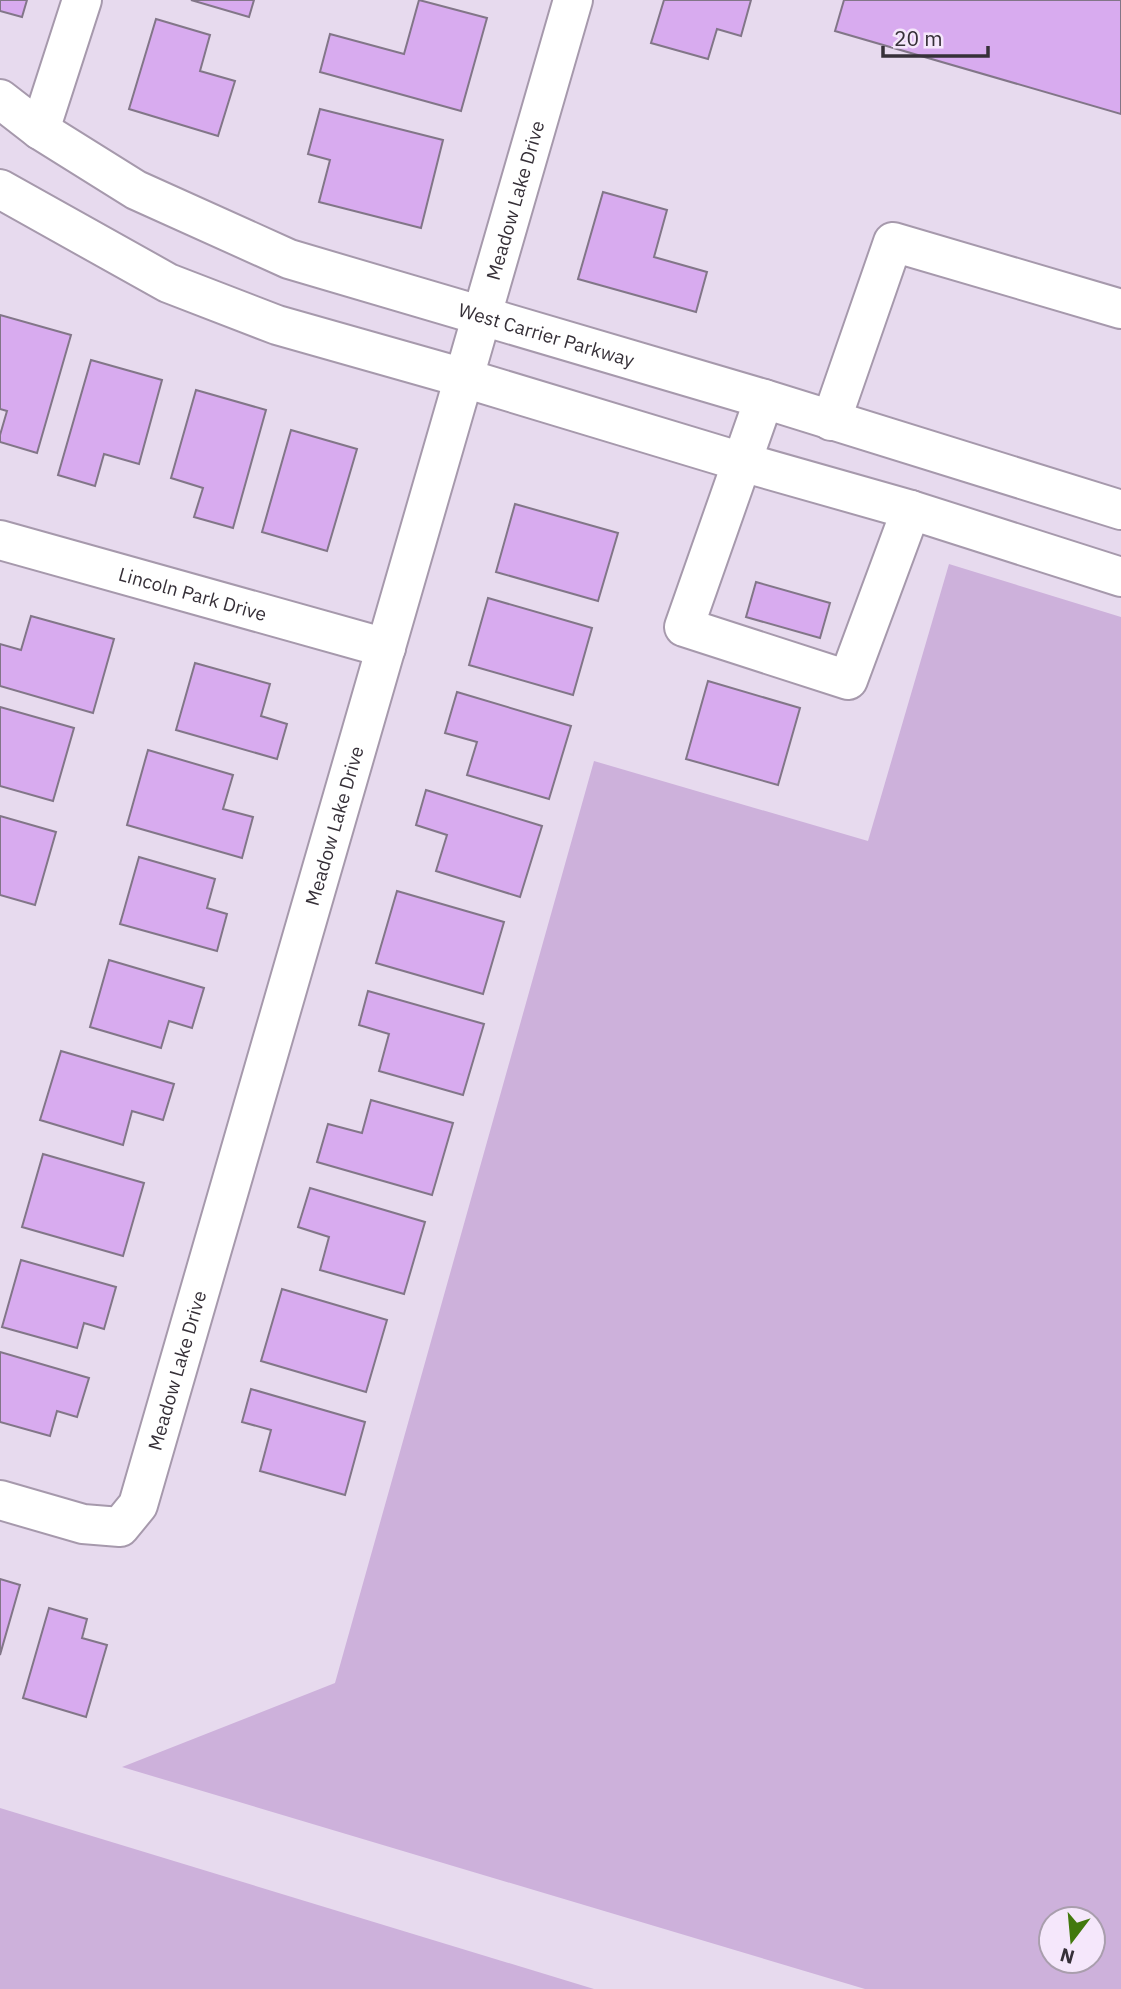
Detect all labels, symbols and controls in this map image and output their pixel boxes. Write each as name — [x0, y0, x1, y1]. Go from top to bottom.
scale bar — [883, 14, 988, 58]
text: 20 m — [894, 24, 943, 52]
street label: Meadow Lake Drive — [481, 118, 550, 283]
street label: West Carrier Parkway — [456, 298, 638, 372]
street label: Lincoln Park Drive — [116, 562, 269, 626]
street label: Meadow Lake Drive — [300, 743, 369, 908]
street label: Meadow Lake Drive — [142, 1288, 211, 1453]
north arrow — [1037, 1905, 1107, 1975]
text: N — [1057, 1943, 1077, 1970]

